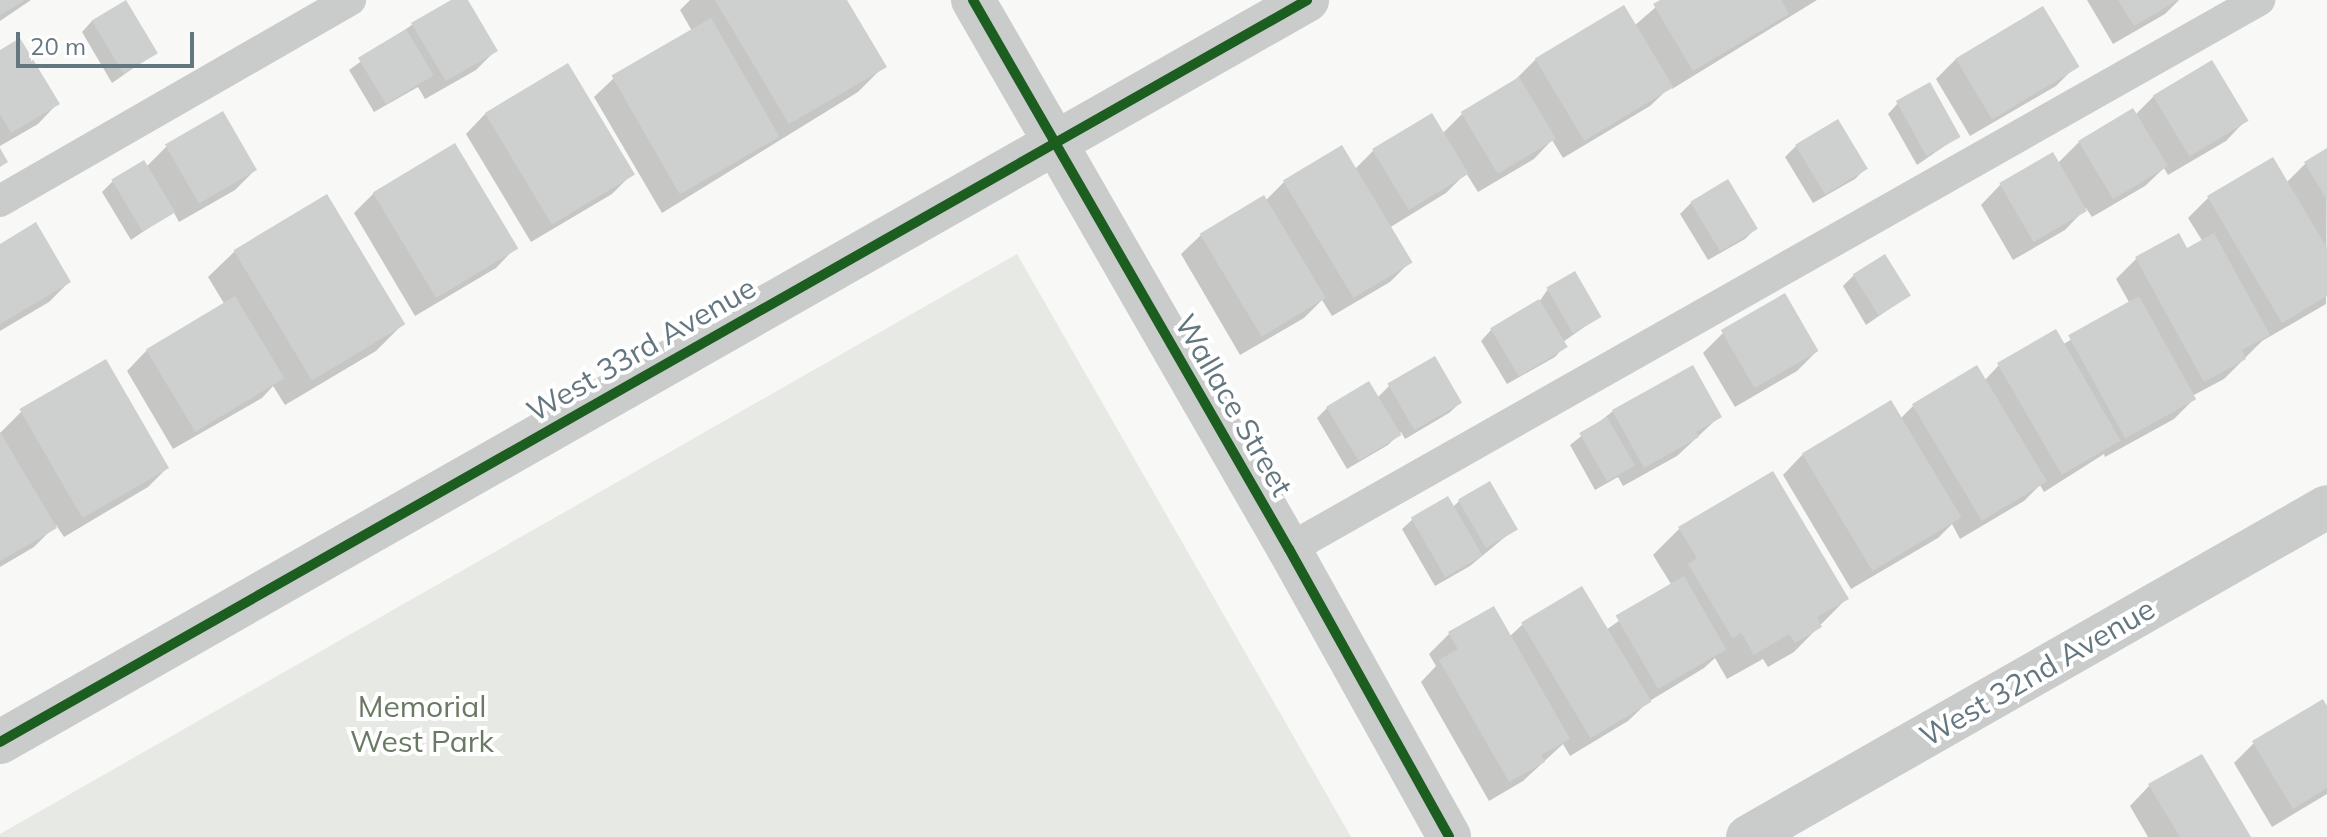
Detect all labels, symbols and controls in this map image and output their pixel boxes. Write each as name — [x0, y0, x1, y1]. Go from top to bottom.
scale bar — [20, 16, 198, 66]
text: 20 m — [30, 31, 86, 61]
street label: West 33rd Avenue — [520, 269, 762, 429]
street label: Wallace Street — [1168, 308, 1300, 502]
street label: West 32nd Avenue — [1913, 590, 2161, 754]
park label: Memorial West Park — [350, 688, 494, 758]

